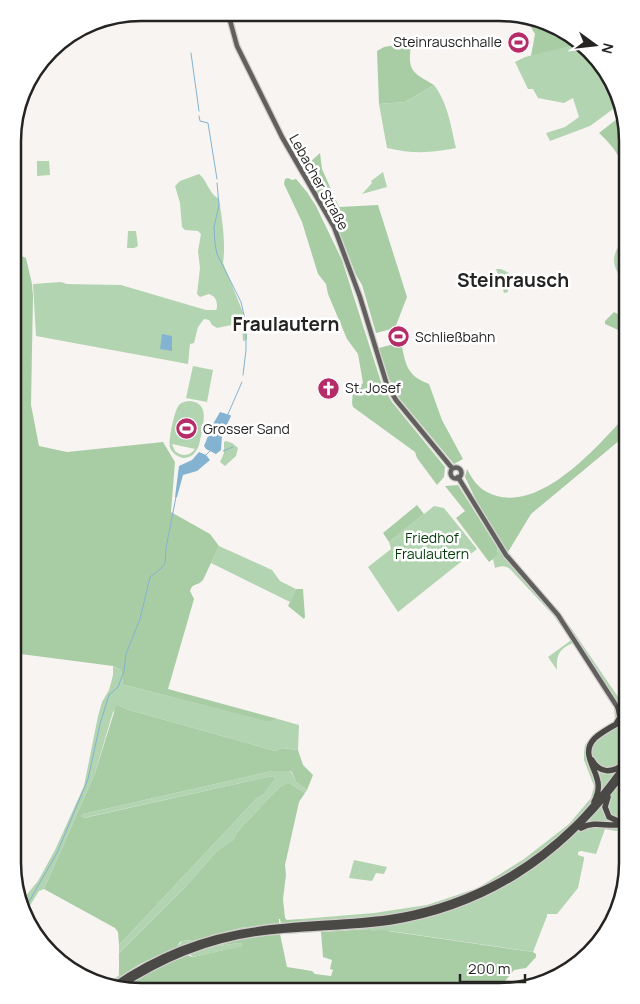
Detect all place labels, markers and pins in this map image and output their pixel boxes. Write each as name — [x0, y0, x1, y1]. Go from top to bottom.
sports icon: Steinrauschhalle — [506, 30, 530, 54]
place label: Steinrauschhalle — [393, 32, 502, 51]
sports icon: Schließbahn — [387, 325, 411, 349]
place label: Schließbahn — [415, 327, 495, 346]
church icon: St. Josef — [317, 376, 341, 400]
place label: St. Josef — [345, 378, 401, 397]
sports icon: Grosser Sand — [175, 417, 199, 441]
place label: Grosser Sand — [203, 419, 290, 438]

